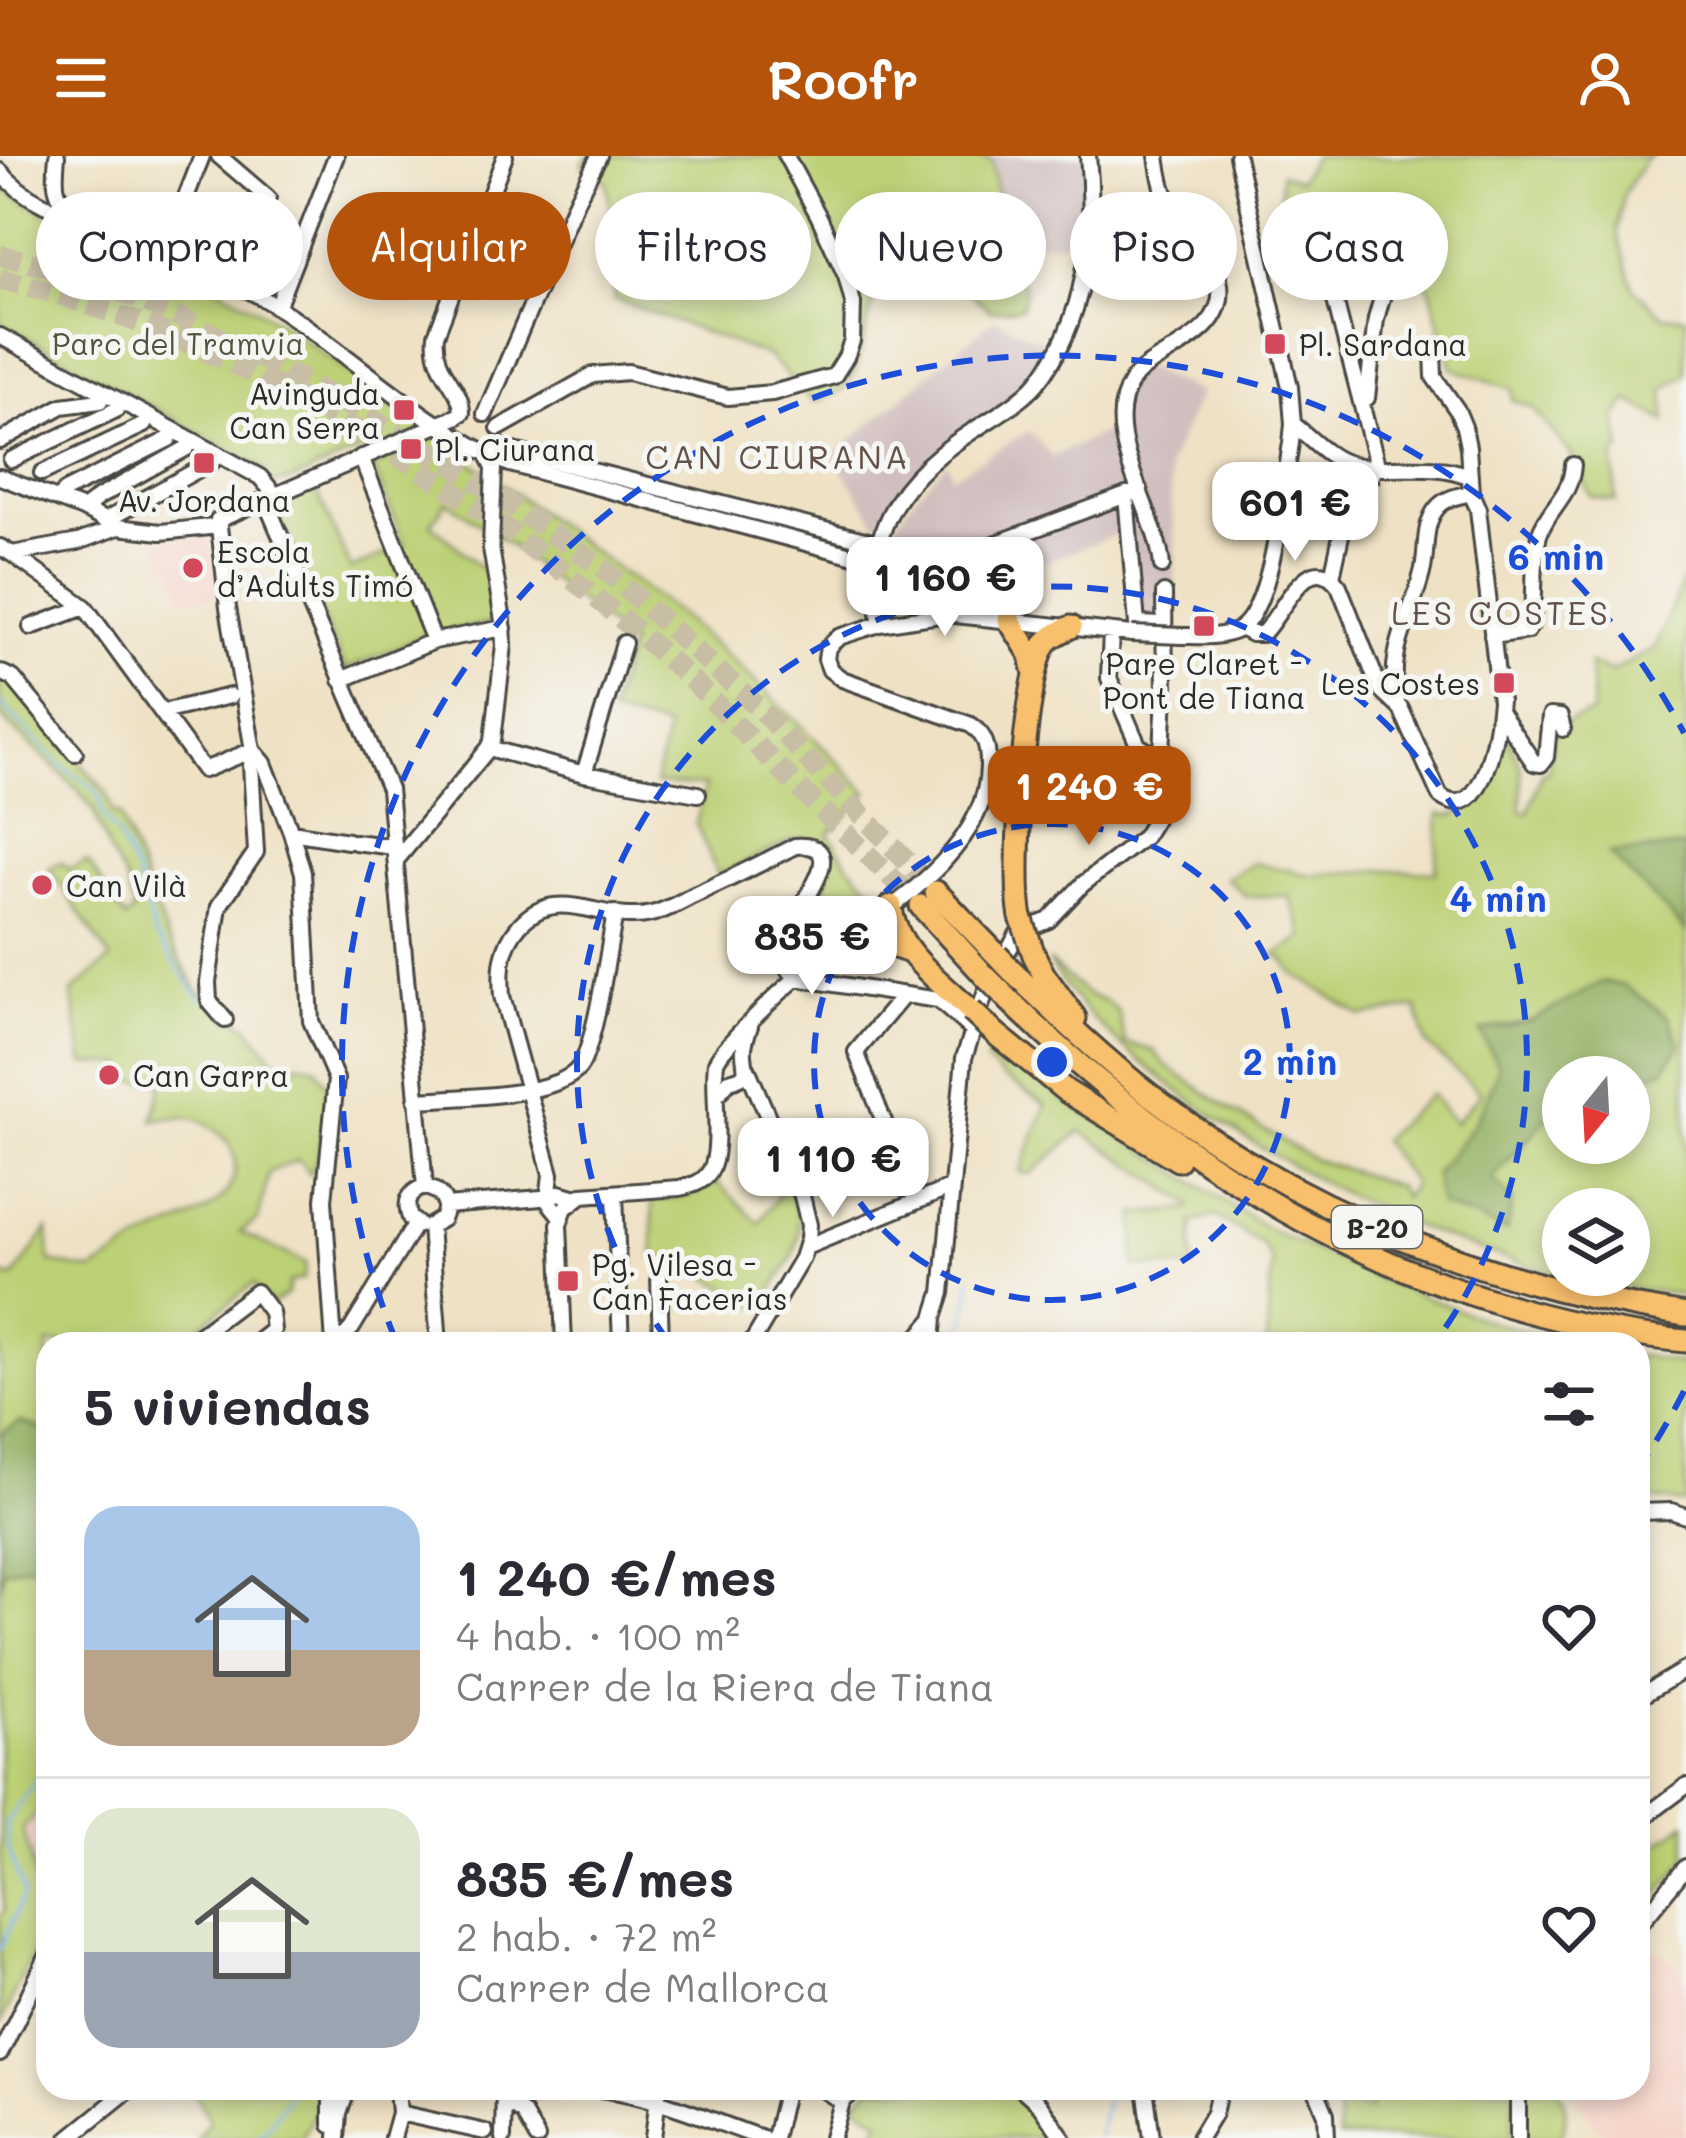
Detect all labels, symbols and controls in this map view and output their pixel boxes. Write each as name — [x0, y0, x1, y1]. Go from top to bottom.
text: Roofr — [767, 43, 919, 114]
icon: menu — [48, 45, 114, 111]
icon: person — [1572, 45, 1638, 111]
chip: Comprar — [36, 192, 303, 300]
chip: Alquilar — [327, 192, 571, 300]
chip: Filtros — [595, 192, 811, 300]
chip: Nuevo — [835, 192, 1046, 300]
chip: Piso — [1070, 192, 1237, 300]
chip: Casa — [1261, 192, 1448, 300]
park label: Parc del Tramvia — [52, 323, 304, 363]
place label: Pl. Sardana — [1299, 324, 1467, 364]
marker: Pl. Sardana — [1262, 331, 1288, 357]
place label: Avinguda Can Serra — [229, 373, 380, 447]
marker: Avinguda Can Serra — [391, 397, 417, 423]
place label: Pl. Ciurana — [435, 429, 595, 469]
district label: CAN CIURANA — [645, 434, 911, 477]
marker: Pl. Ciurana — [398, 436, 424, 462]
marker: Av. Jordana — [191, 450, 217, 476]
pin: 601 € — [1211, 462, 1379, 564]
text: 601 € — [1239, 475, 1351, 526]
place label: Av. Jordana — [118, 480, 290, 520]
place label: Escola d’Adults Timó — [217, 531, 413, 605]
text: 6 min — [1508, 532, 1604, 579]
pin: 1 160 € — [834, 537, 1056, 639]
text: 1 160 € — [874, 550, 1016, 601]
marker: Escola d’Adults Timó — [180, 555, 206, 581]
district label: LES COSTES — [1391, 590, 1611, 633]
marker: Pare Claret - Pont de Tiana — [1191, 613, 1217, 639]
place label: Pare Claret - Pont de Tiana — [1103, 643, 1305, 717]
place label: Les Costes — [1321, 663, 1480, 703]
marker: Les Costes — [1491, 670, 1517, 696]
pin: 1 240 € — [978, 746, 1200, 848]
text: 1 240 € — [1015, 759, 1163, 810]
place label: Can Vilà — [66, 865, 187, 905]
marker: Can Vilà — [29, 872, 55, 898]
text: 4 min — [1449, 874, 1547, 921]
pin: 835 € — [728, 896, 896, 998]
text: 835 € — [754, 909, 870, 960]
text: 2 min — [1243, 1037, 1337, 1084]
centre of rings — [1031, 1041, 1073, 1083]
place label: Can Garra — [133, 1055, 289, 1095]
north arrow — [1542, 1056, 1650, 1164]
map controls — [1542, 1056, 1650, 1296]
marker: Can Garra — [96, 1062, 122, 1088]
pin: 1 110 € — [722, 1118, 944, 1220]
text: 1 110 € — [765, 1131, 901, 1182]
button: layers — [1542, 1188, 1650, 1296]
road number: B-20 — [1332, 1206, 1422, 1248]
place label: Pg. Vilesa - Can Facerias — [592, 1244, 788, 1318]
marker: Pg. Vilesa - Can Facerias — [555, 1268, 581, 1294]
text: 5 viviendas — [84, 1371, 371, 1438]
icon: filters — [1536, 1371, 1602, 1437]
text: 1 240 €/mes — [456, 1542, 777, 1609]
icon: home — [180, 1554, 324, 1698]
icon: heart — [1536, 1593, 1602, 1659]
text: 4 hab. · 100 m² — [456, 1609, 740, 1660]
text: Carrer de la Riera de Tiana — [456, 1660, 994, 1711]
text: 835 €/mes — [456, 1843, 734, 1910]
icon: home — [180, 1856, 324, 2000]
icon: heart — [1536, 1895, 1602, 1961]
text: 2 hab. · 72 m² — [456, 1910, 717, 1961]
text: Carrer de Mallorca — [456, 1961, 830, 2012]

